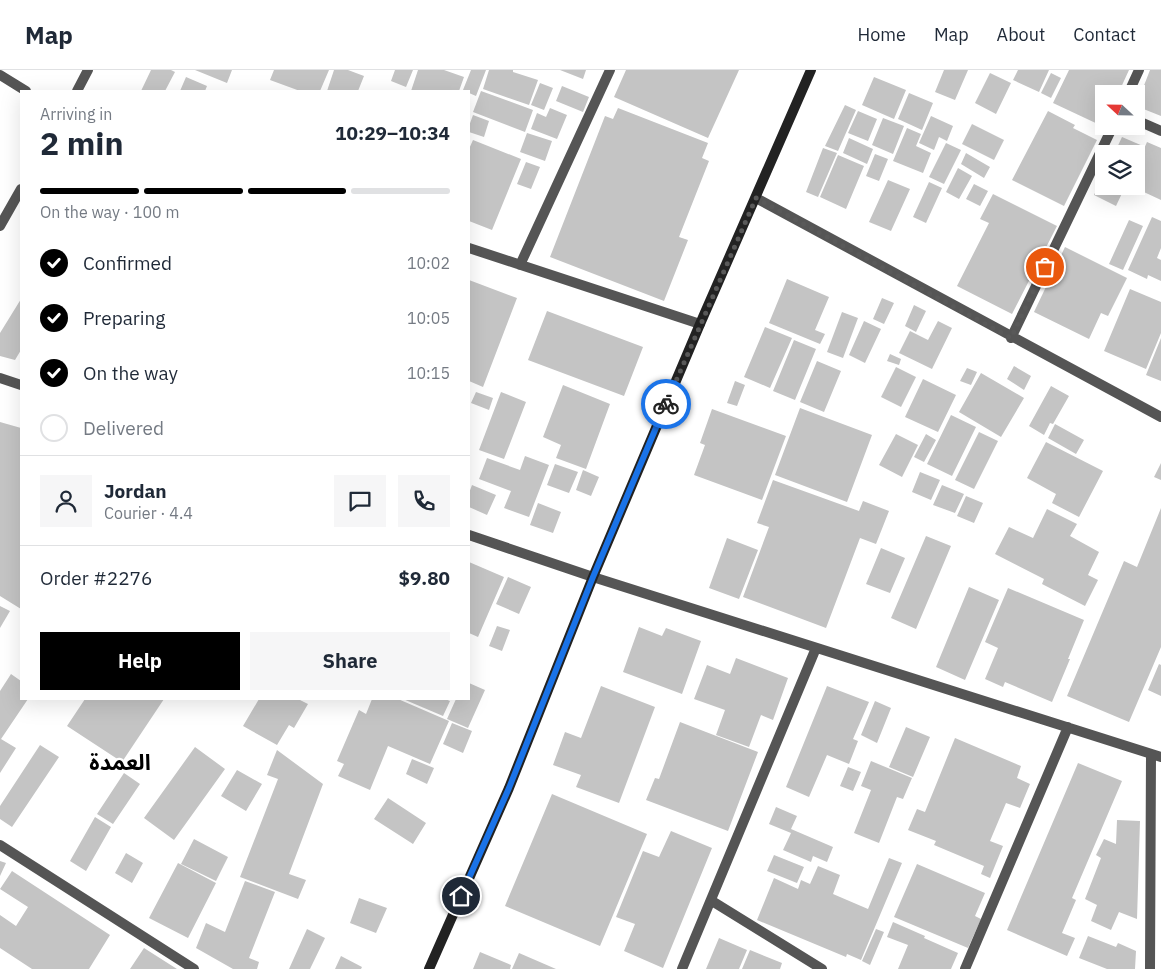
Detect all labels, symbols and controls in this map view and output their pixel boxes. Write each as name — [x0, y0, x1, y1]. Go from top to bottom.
text: Map — [25, 19, 73, 51]
text: Home — [858, 23, 906, 46]
text: Map — [934, 23, 969, 46]
text: About — [997, 23, 1045, 46]
text: Contact — [1073, 23, 1136, 46]
north arrow — [1095, 85, 1145, 135]
map controls — [1095, 85, 1145, 195]
text: Arriving in — [40, 104, 112, 124]
text: 10:29–10:34 — [335, 121, 450, 145]
text: 2 min — [40, 122, 124, 164]
button: layers — [1095, 145, 1145, 195]
text: On the way · 100 m — [40, 202, 179, 222]
pin — [1024, 246, 1066, 288]
icon: check — [40, 249, 68, 277]
text: Confirmed — [83, 251, 172, 275]
text: 10:02 — [407, 253, 450, 273]
icon: bag — [1031, 253, 1059, 281]
icon: check — [40, 304, 68, 332]
text: Preparing — [83, 306, 165, 330]
text: 10:05 — [407, 308, 450, 328]
icon: check — [40, 359, 68, 387]
text: On the way — [83, 361, 178, 385]
text: 10:15 — [407, 363, 450, 383]
courier — [641, 379, 691, 429]
icon: bike — [652, 390, 680, 418]
text: Delivered — [83, 416, 164, 440]
button: person — [40, 475, 92, 527]
button: chat — [334, 475, 386, 527]
button: phone — [398, 475, 450, 527]
text: Jordan — [104, 479, 167, 503]
text: Courier · 4.4 — [104, 503, 193, 523]
text: Order #2276 — [40, 566, 152, 590]
text: $9.80 — [398, 566, 450, 590]
button: Help — [40, 632, 240, 690]
button: Share — [250, 632, 450, 690]
district label: العمدة — [89, 747, 151, 776]
pin — [440, 875, 482, 917]
icon: home — [447, 882, 475, 910]

